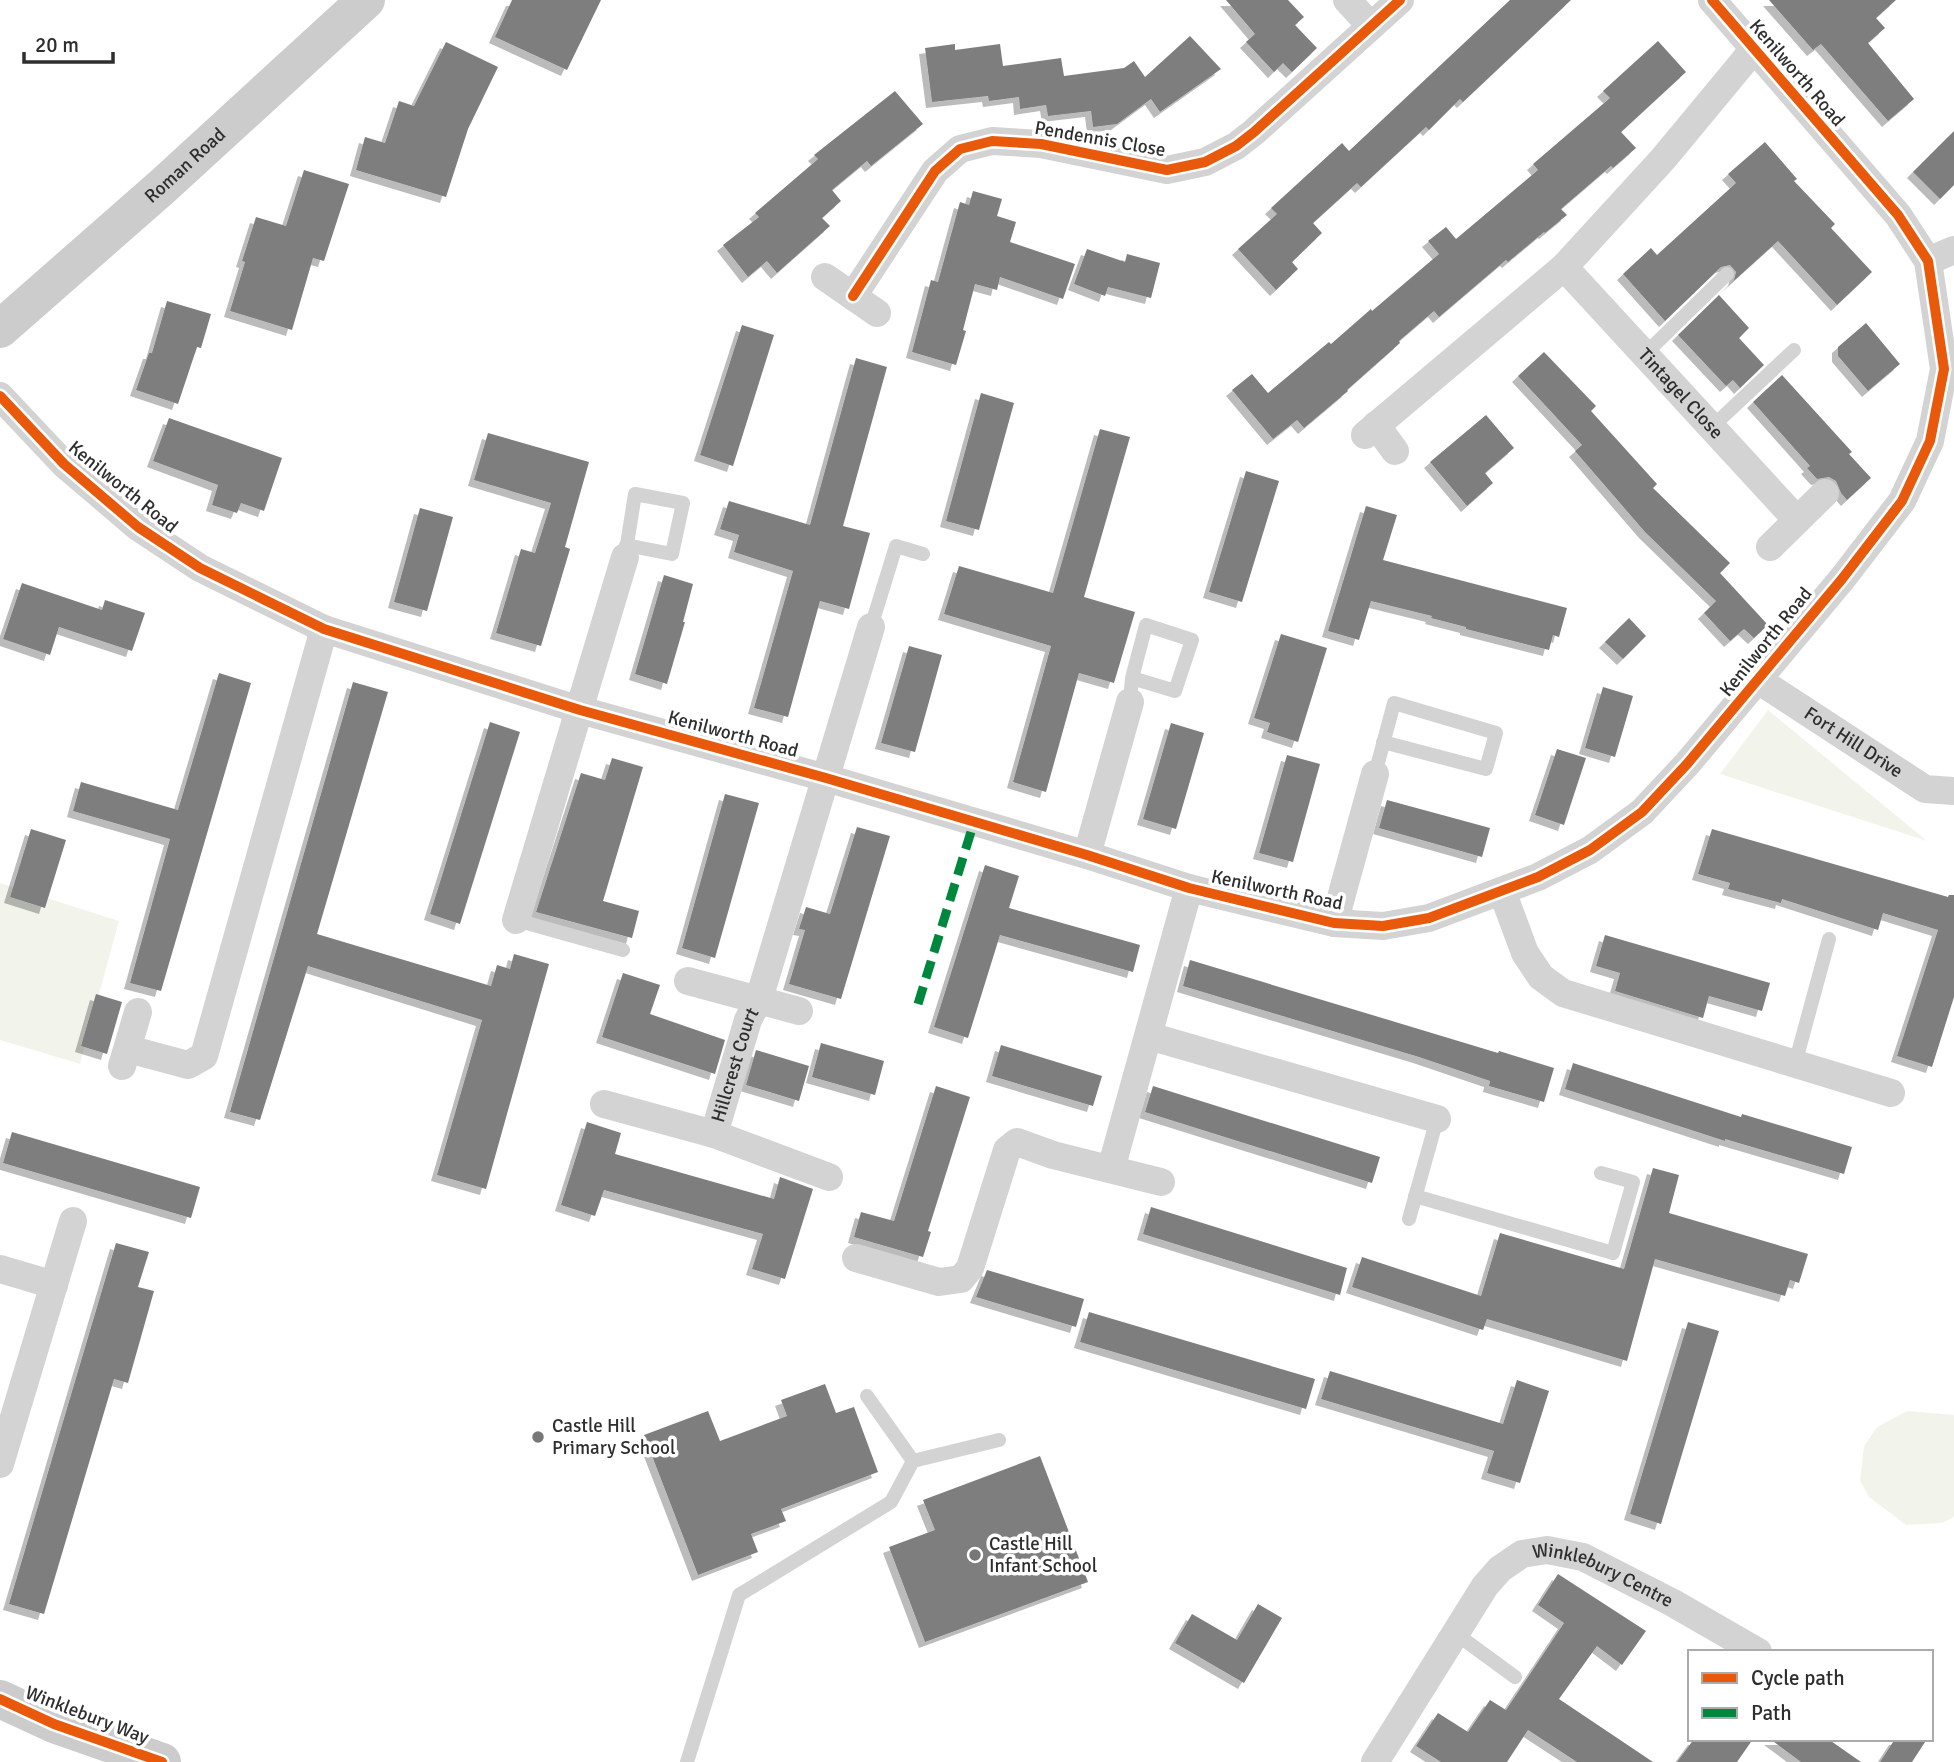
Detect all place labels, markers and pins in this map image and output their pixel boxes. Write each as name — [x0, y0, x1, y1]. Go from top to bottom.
place label: Castle Hill Primary School — [552, 1414, 675, 1460]
marker: Castle Hill Primary School — [530, 1429, 546, 1445]
place label: Castle Hill Infant School — [989, 1532, 1097, 1578]
marker: Castle Hill Infant School — [967, 1547, 983, 1563]

